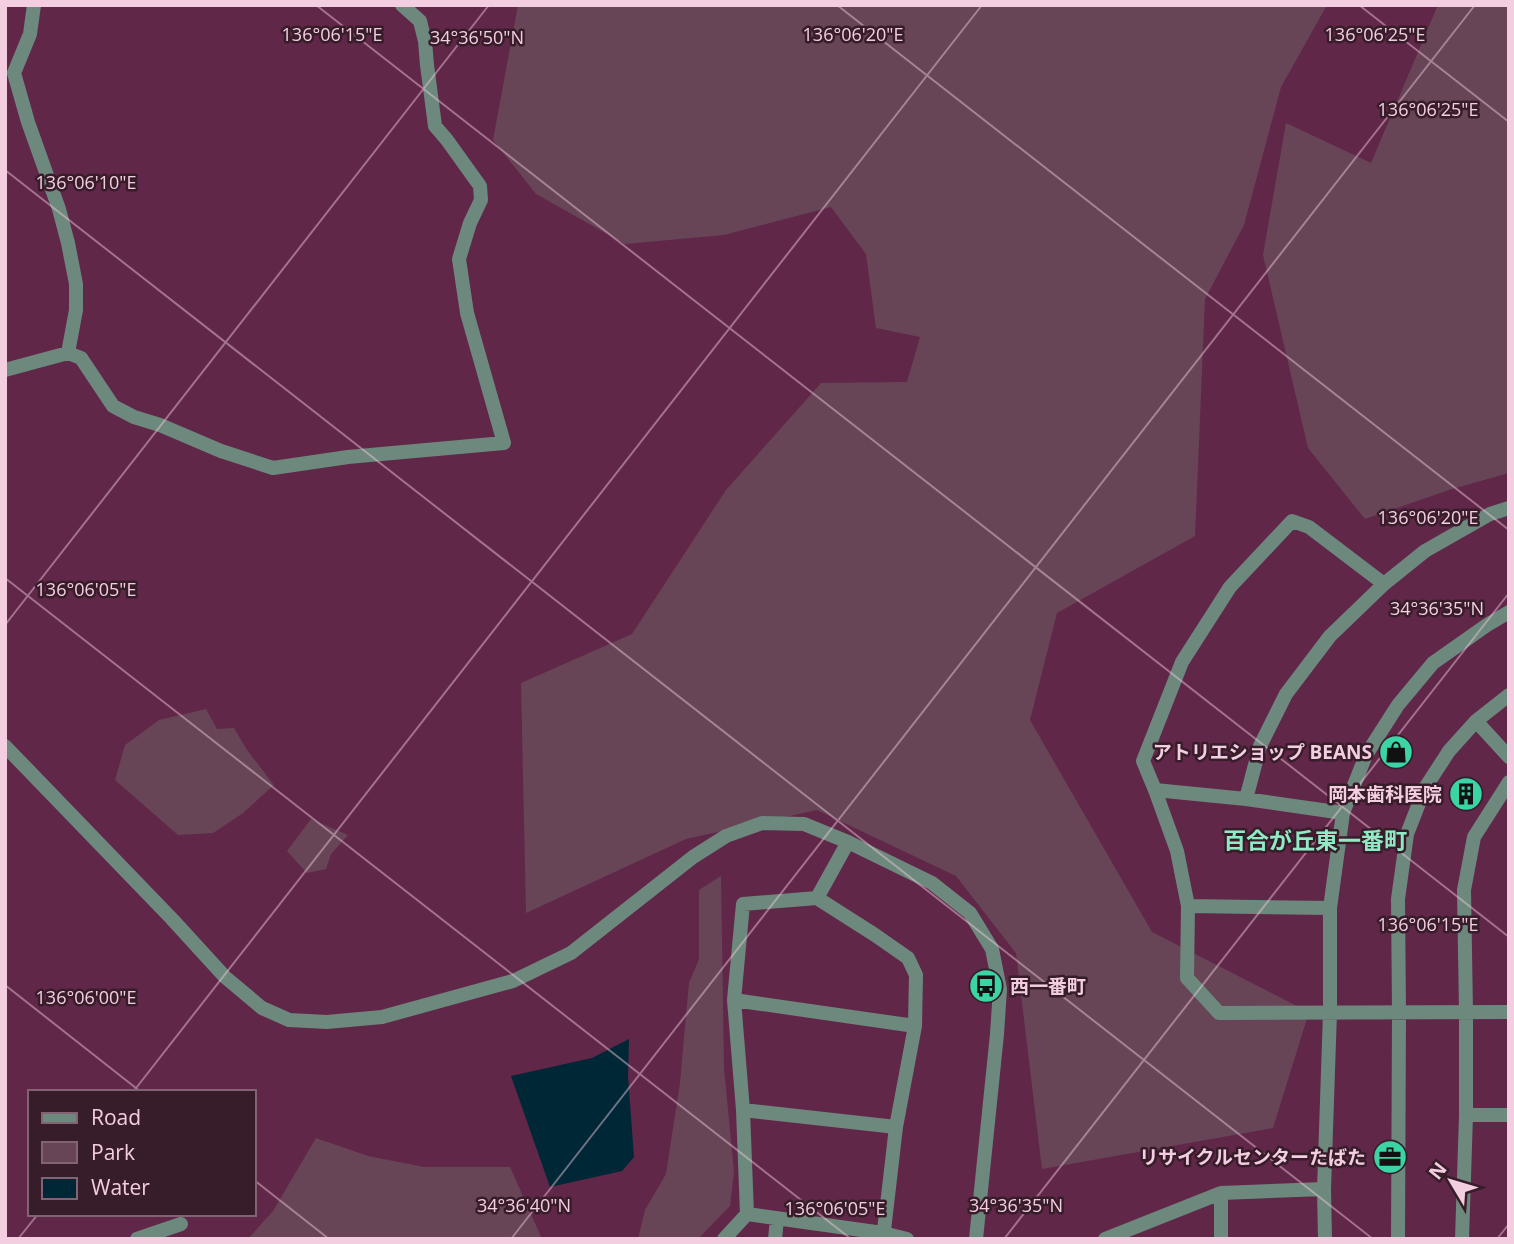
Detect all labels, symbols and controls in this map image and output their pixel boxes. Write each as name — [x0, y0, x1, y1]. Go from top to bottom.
text: 136°06'15"E — [282, 22, 382, 46]
text: 136°06'20"E — [803, 22, 903, 46]
text: 136°06'25"E — [1325, 22, 1425, 46]
text: 34°36'50"N — [430, 25, 524, 49]
text: 136°06'25"E — [1378, 97, 1478, 121]
text: 136°06'10"E — [36, 170, 136, 194]
text: 136°06'20"E — [1378, 505, 1478, 529]
text: 136°06'05"E — [36, 577, 136, 601]
text: 34°36'35"N — [1390, 596, 1484, 620]
shop icon: アトリエショップ BEANS — [1377, 733, 1415, 771]
place label: アトリエショップ BEANS — [1153, 739, 1372, 765]
building icon: 岡本歯科医院 — [1447, 775, 1485, 813]
place label: 岡本歯科医院 — [1328, 781, 1442, 807]
district label: 百合が丘東一番町 — [1223, 824, 1407, 856]
text: 136°06'15"E — [1378, 912, 1478, 936]
bus stop icon: 西一番町 — [967, 967, 1005, 1005]
place label: 西一番町 — [1010, 973, 1086, 999]
text: 136°06'00"E — [36, 985, 136, 1009]
legend — [28, 1090, 256, 1216]
text: Road — [91, 1103, 141, 1131]
text: Park — [91, 1138, 135, 1166]
office icon: リサイクルセンターたばた — [1371, 1138, 1409, 1176]
place label: リサイクルセンターたばた — [1139, 1144, 1366, 1170]
north arrow — [1416, 1146, 1486, 1216]
text: N — [1423, 1156, 1453, 1185]
text: Water — [91, 1173, 150, 1201]
text: 34°36'40"N — [477, 1193, 571, 1217]
text: 34°36'35"N — [969, 1193, 1063, 1217]
text: 136°06'05"E — [785, 1196, 885, 1220]

